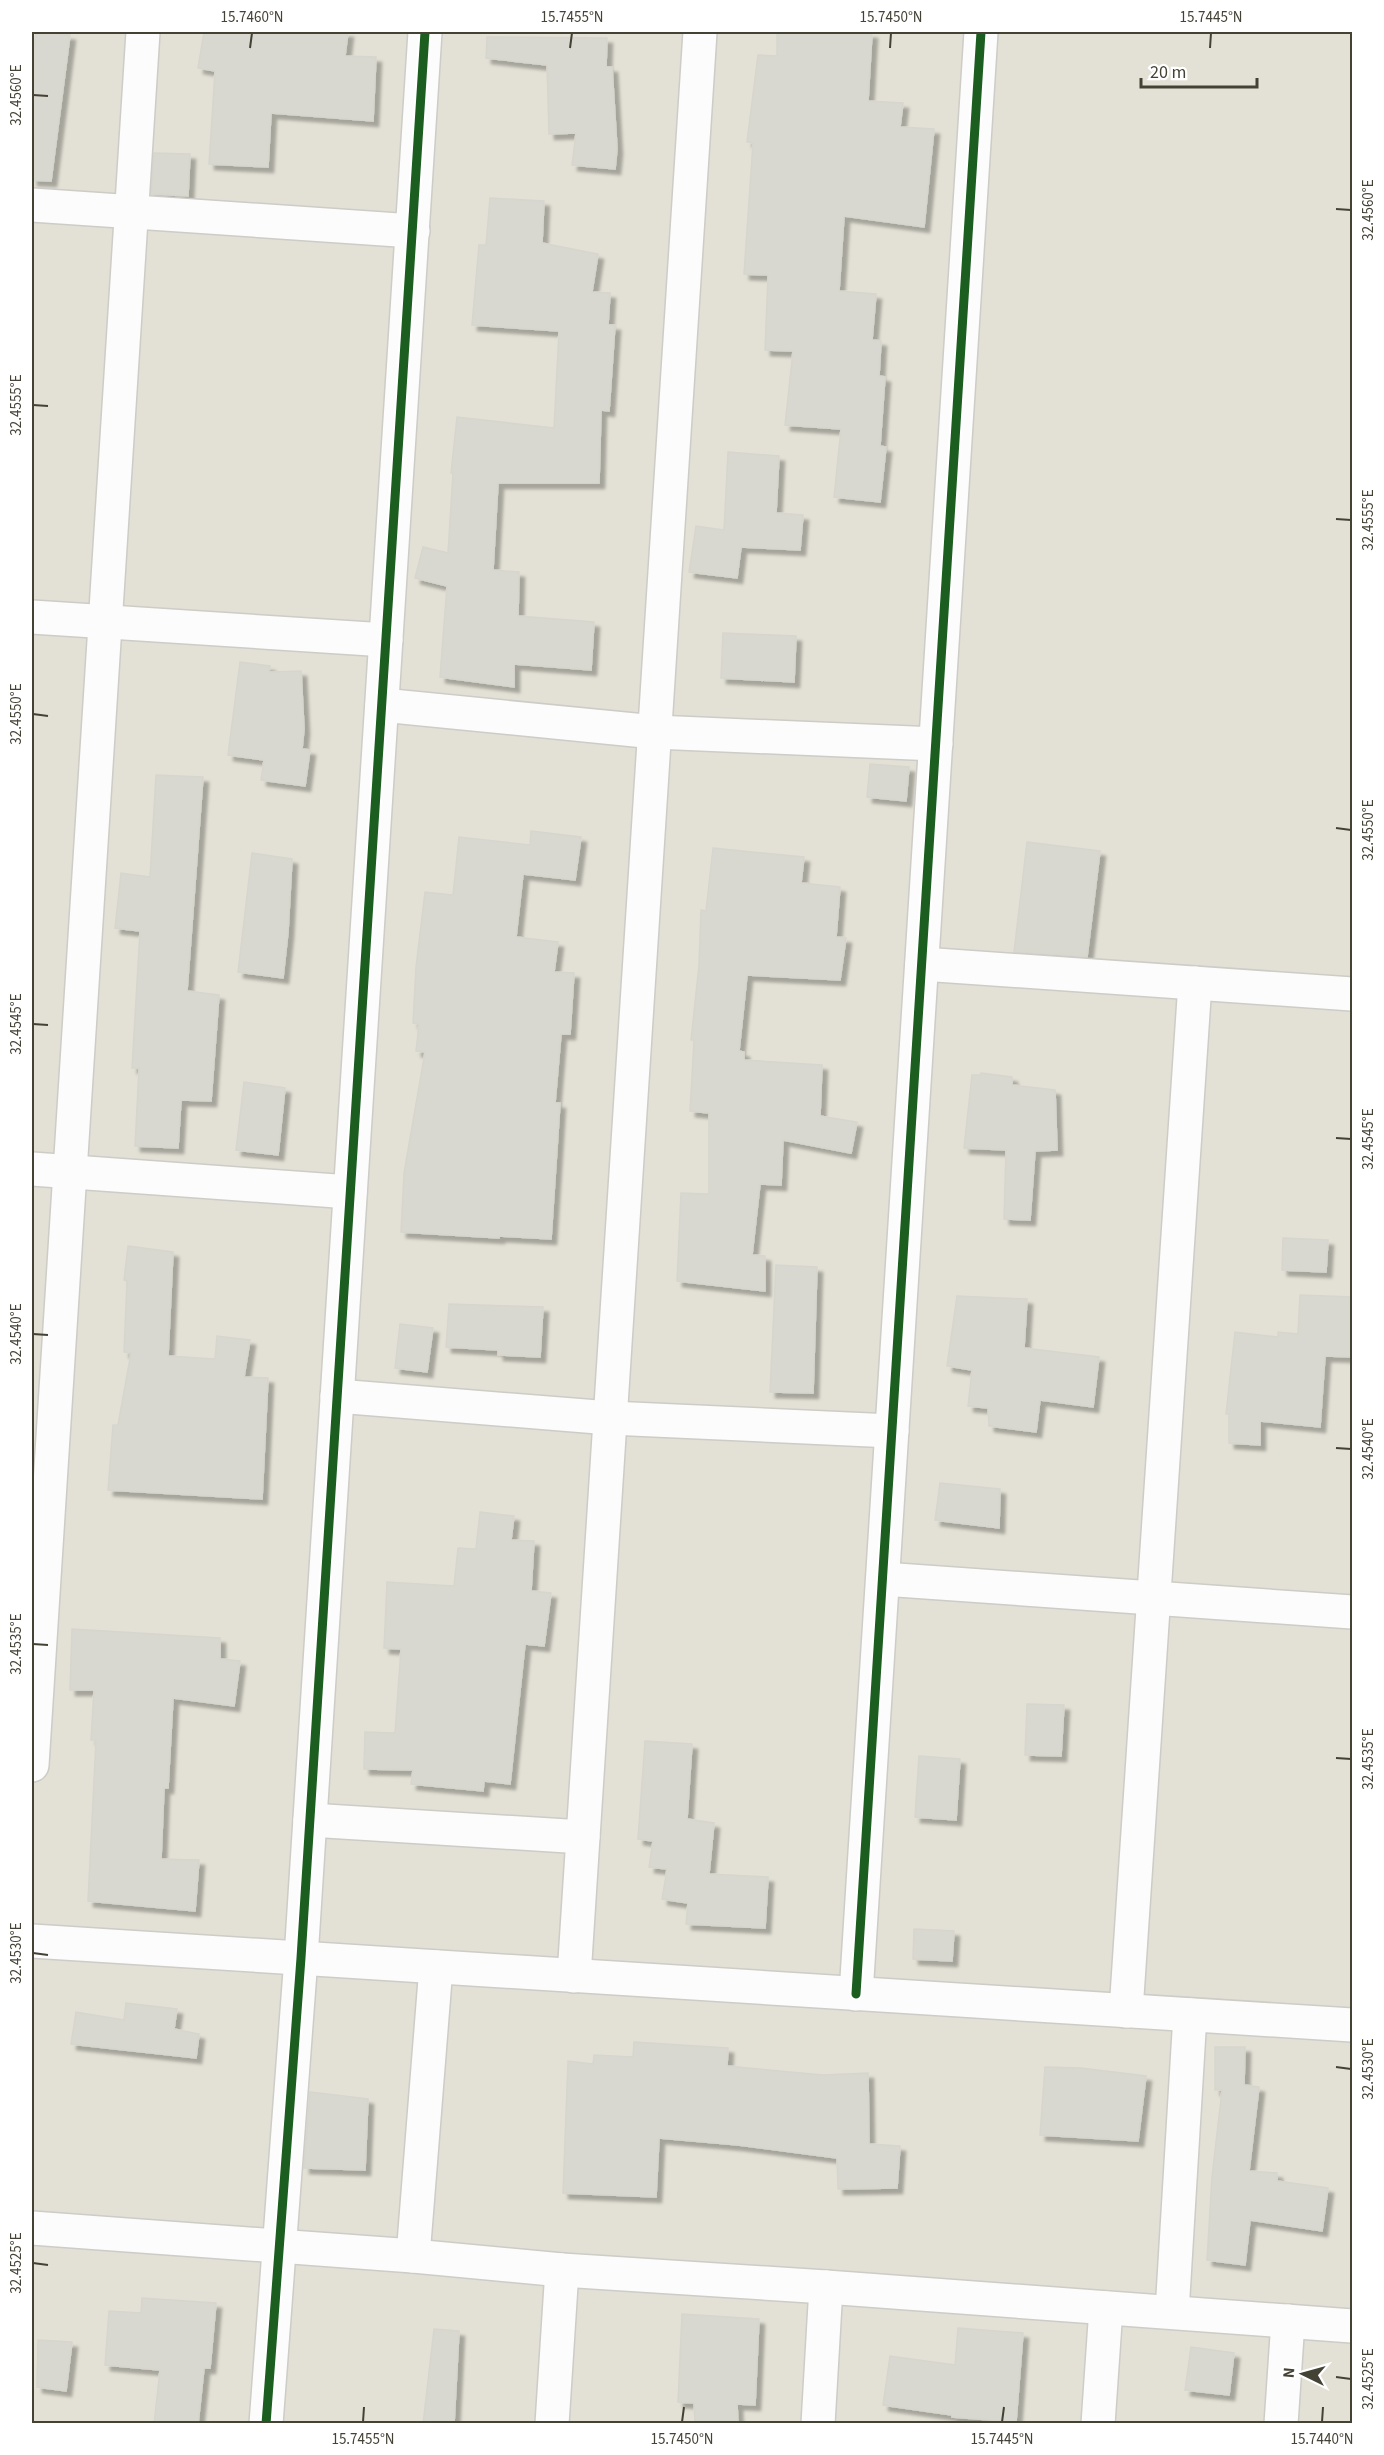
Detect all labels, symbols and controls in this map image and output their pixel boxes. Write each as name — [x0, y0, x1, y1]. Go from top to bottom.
text: 15.7460°N — [220, 7, 284, 28]
text: 15.7455°N — [540, 7, 604, 28]
text: 15.7450°N — [859, 7, 923, 28]
text: 15.7445°N — [1179, 7, 1243, 28]
scale bar — [1141, 51, 1256, 89]
text: 20 m — [1150, 60, 1186, 85]
text: 32.4560°E — [6, 64, 27, 126]
text: 32.4560°E — [1358, 179, 1379, 241]
text: 32.4555°E — [6, 374, 27, 436]
text: 32.4555°E — [1358, 489, 1379, 551]
text: 32.4550°E — [6, 683, 27, 745]
text: 32.4550°E — [1358, 799, 1379, 861]
text: 32.4545°E — [6, 993, 27, 1055]
text: 32.4545°E — [1358, 1108, 1379, 1170]
text: 32.4540°E — [6, 1303, 27, 1365]
text: 32.4540°E — [1358, 1418, 1379, 1480]
text: 32.4535°E — [6, 1613, 27, 1675]
text: 32.4535°E — [1358, 1728, 1379, 1790]
text: 32.4530°E — [6, 1922, 27, 1984]
text: 32.4530°E — [1358, 2038, 1379, 2100]
text: 32.4525°E — [6, 2232, 27, 2294]
north arrow — [1273, 2344, 1333, 2404]
text: 32.4525°E — [1358, 2348, 1379, 2410]
text: N — [1278, 2367, 1300, 2379]
text: 15.7455°N — [331, 2429, 395, 2450]
text: 15.7450°N — [650, 2429, 714, 2450]
text: 15.7445°N — [970, 2429, 1034, 2450]
text: 15.7440°N — [1290, 2429, 1354, 2450]

